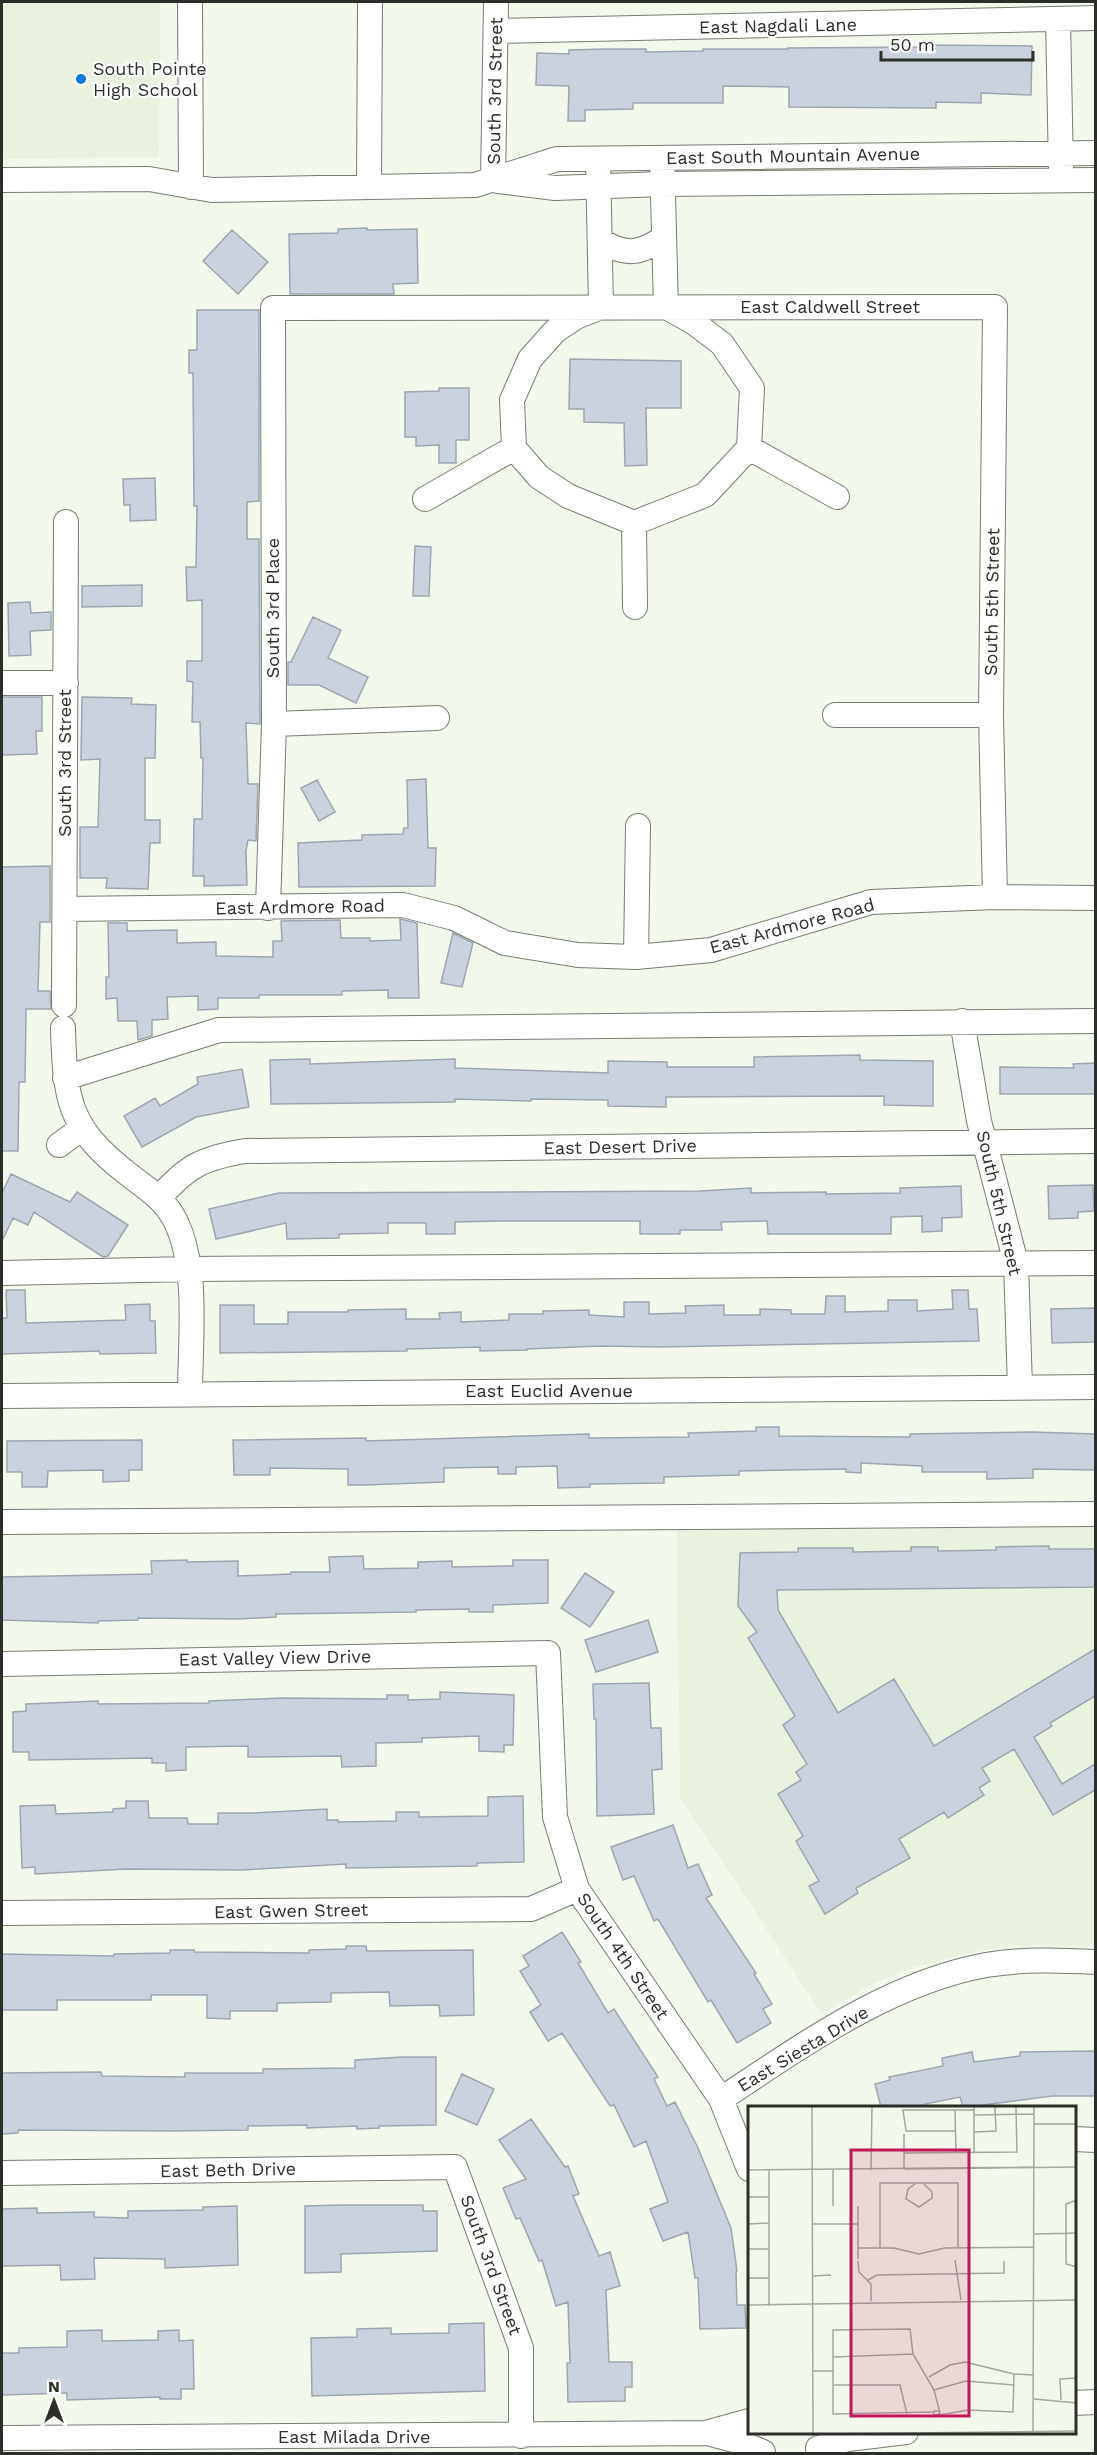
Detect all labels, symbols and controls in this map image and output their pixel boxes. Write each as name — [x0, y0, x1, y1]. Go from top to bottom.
street label: East Nagdali Lane — [699, 14, 857, 37]
street label: South 3rd Street — [483, 17, 506, 165]
scale bar — [881, 24, 1032, 62]
text: 50 m — [890, 34, 935, 55]
place label: South Pointe High School — [93, 58, 207, 100]
marker: South Pointe High School — [74, 72, 88, 86]
street label: East South Mountain Avenue — [666, 143, 920, 168]
street label: East Caldwell Street — [740, 296, 920, 317]
street label: South 5th Street — [980, 527, 1003, 676]
street label: South 3rd Place — [262, 538, 283, 678]
street label: South 3rd Street — [54, 689, 75, 837]
street label: East Ardmore Road — [707, 893, 877, 958]
street label: East Ardmore Road — [215, 895, 385, 918]
street label: South 5th Street — [973, 1129, 1026, 1278]
street label: East Desert Drive — [543, 1135, 697, 1158]
street label: East Euclid Avenue — [465, 1380, 633, 1401]
street label: East Valley View Drive — [179, 1645, 371, 1670]
street label: South 4th Street — [573, 1888, 674, 2023]
street label: East Gwen Street — [214, 1899, 369, 1922]
street label: East Siesta Drive — [733, 2001, 872, 2096]
inset map — [748, 2106, 1076, 2434]
street label: East Beth Drive — [160, 2158, 296, 2181]
street label: South 3rd Street — [456, 2192, 527, 2338]
north arrow — [24, 2371, 84, 2431]
text: N — [48, 2377, 60, 2396]
street label: East Milada Drive — [278, 2426, 430, 2447]

